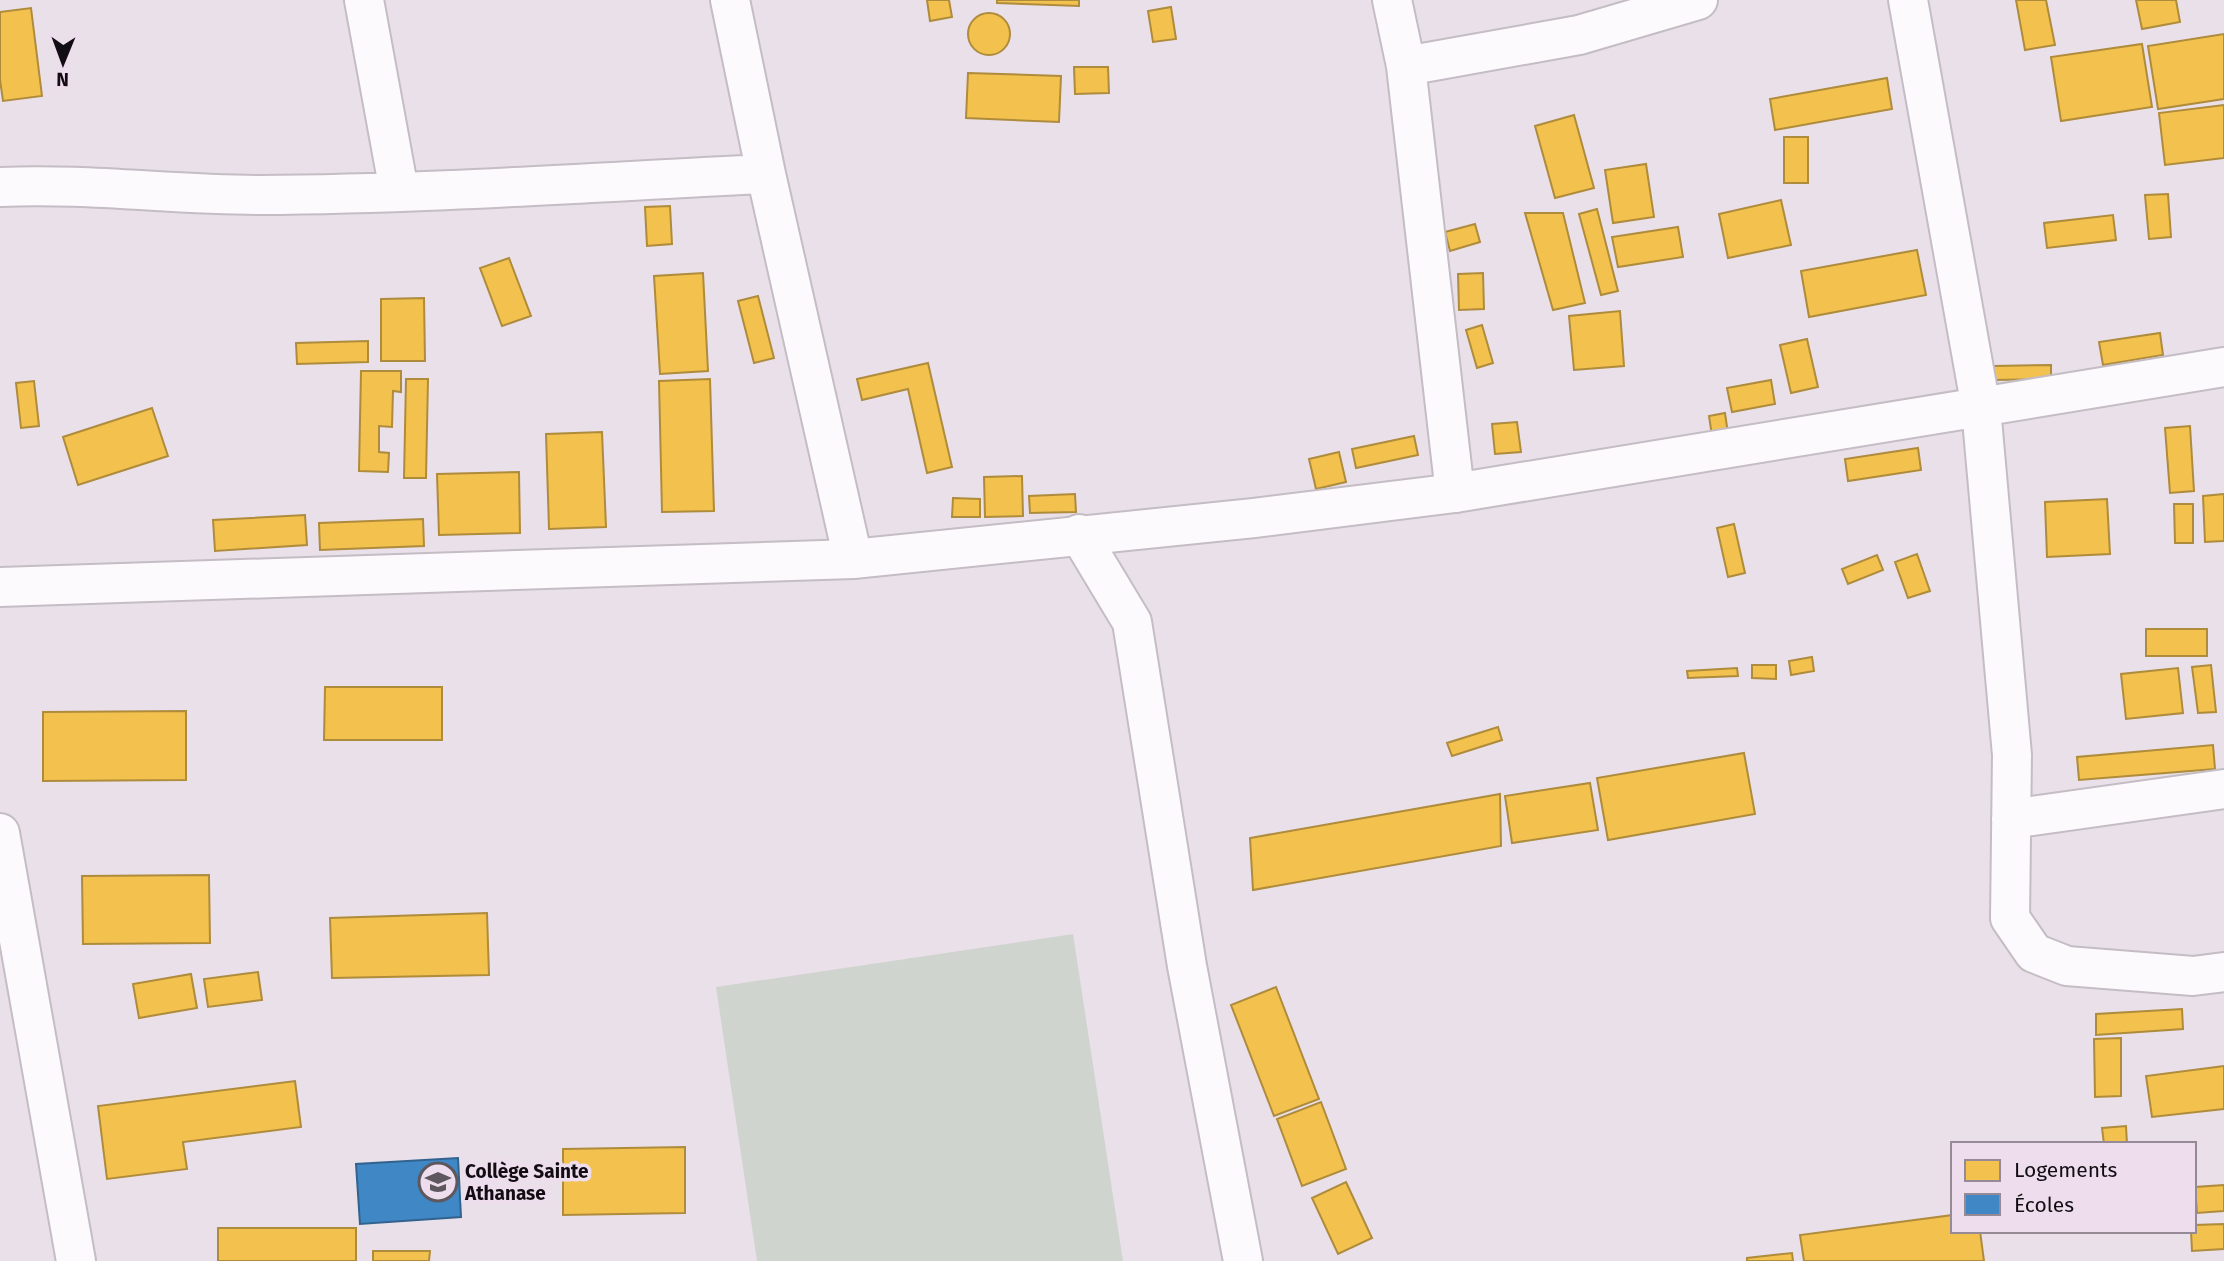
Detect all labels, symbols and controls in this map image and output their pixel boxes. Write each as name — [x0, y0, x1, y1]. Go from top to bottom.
north arrow — [28, 28, 98, 98]
text: N — [56, 68, 69, 91]
legend — [1951, 1142, 2196, 1233]
text: Logements — [2014, 1157, 2118, 1183]
place label: Collège Sainte Athanase — [464, 1160, 588, 1205]
school or university icon: Collège Sainte Athanase — [417, 1161, 459, 1203]
text: Écoles — [2014, 1192, 2074, 1218]

